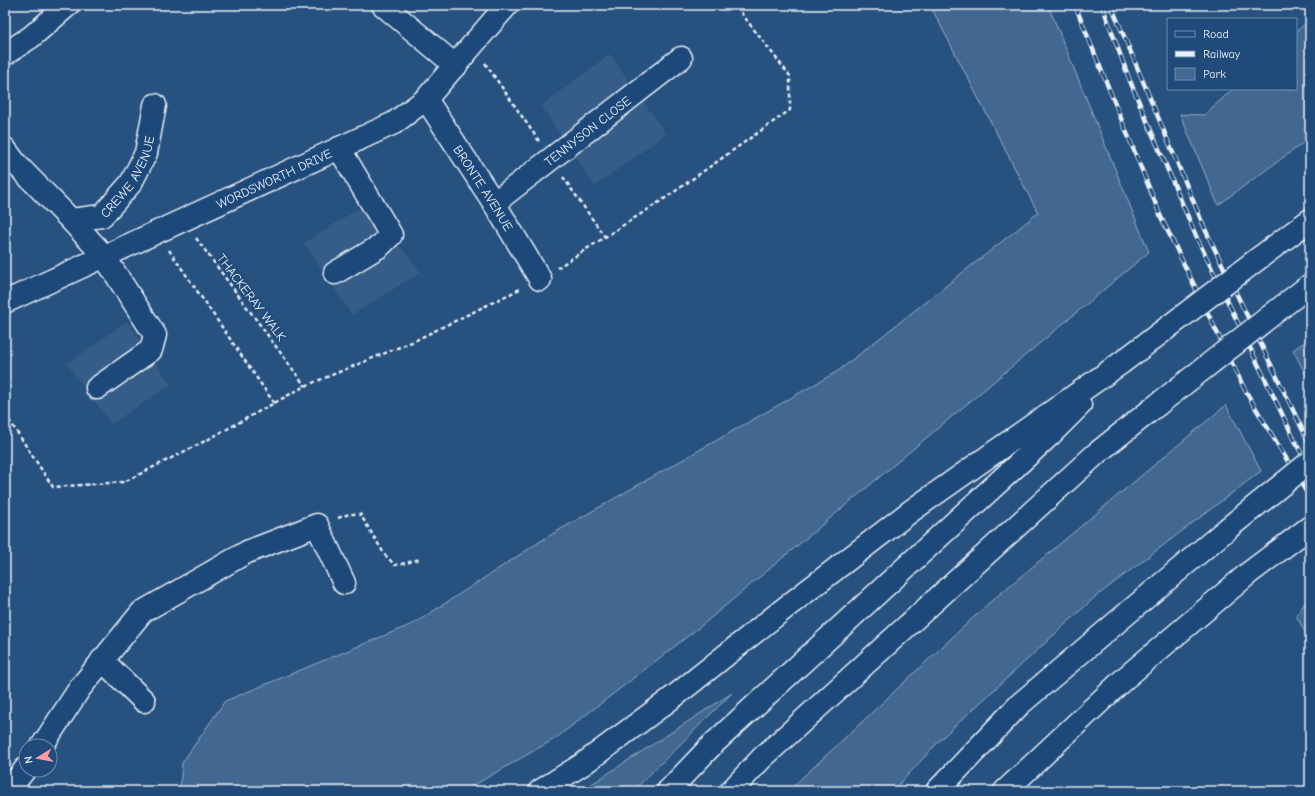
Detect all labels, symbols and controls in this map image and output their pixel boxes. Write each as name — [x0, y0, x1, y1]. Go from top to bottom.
legend — [1167, 18, 1297, 90]
text: Road — [1203, 27, 1229, 41]
text: Railway — [1203, 47, 1241, 61]
text: Park — [1203, 67, 1226, 81]
street label: TENNYSON CLOSE — [541, 93, 634, 169]
street label: CREWE AVENUE — [97, 134, 157, 221]
street label: BRONTE AVENUE — [450, 142, 516, 234]
street label: WORDSWORTH DRIVE — [214, 146, 334, 212]
street label: THACKERAY WALK — [214, 251, 290, 344]
north arrow — [18, 738, 58, 778]
text: N — [22, 755, 36, 765]

